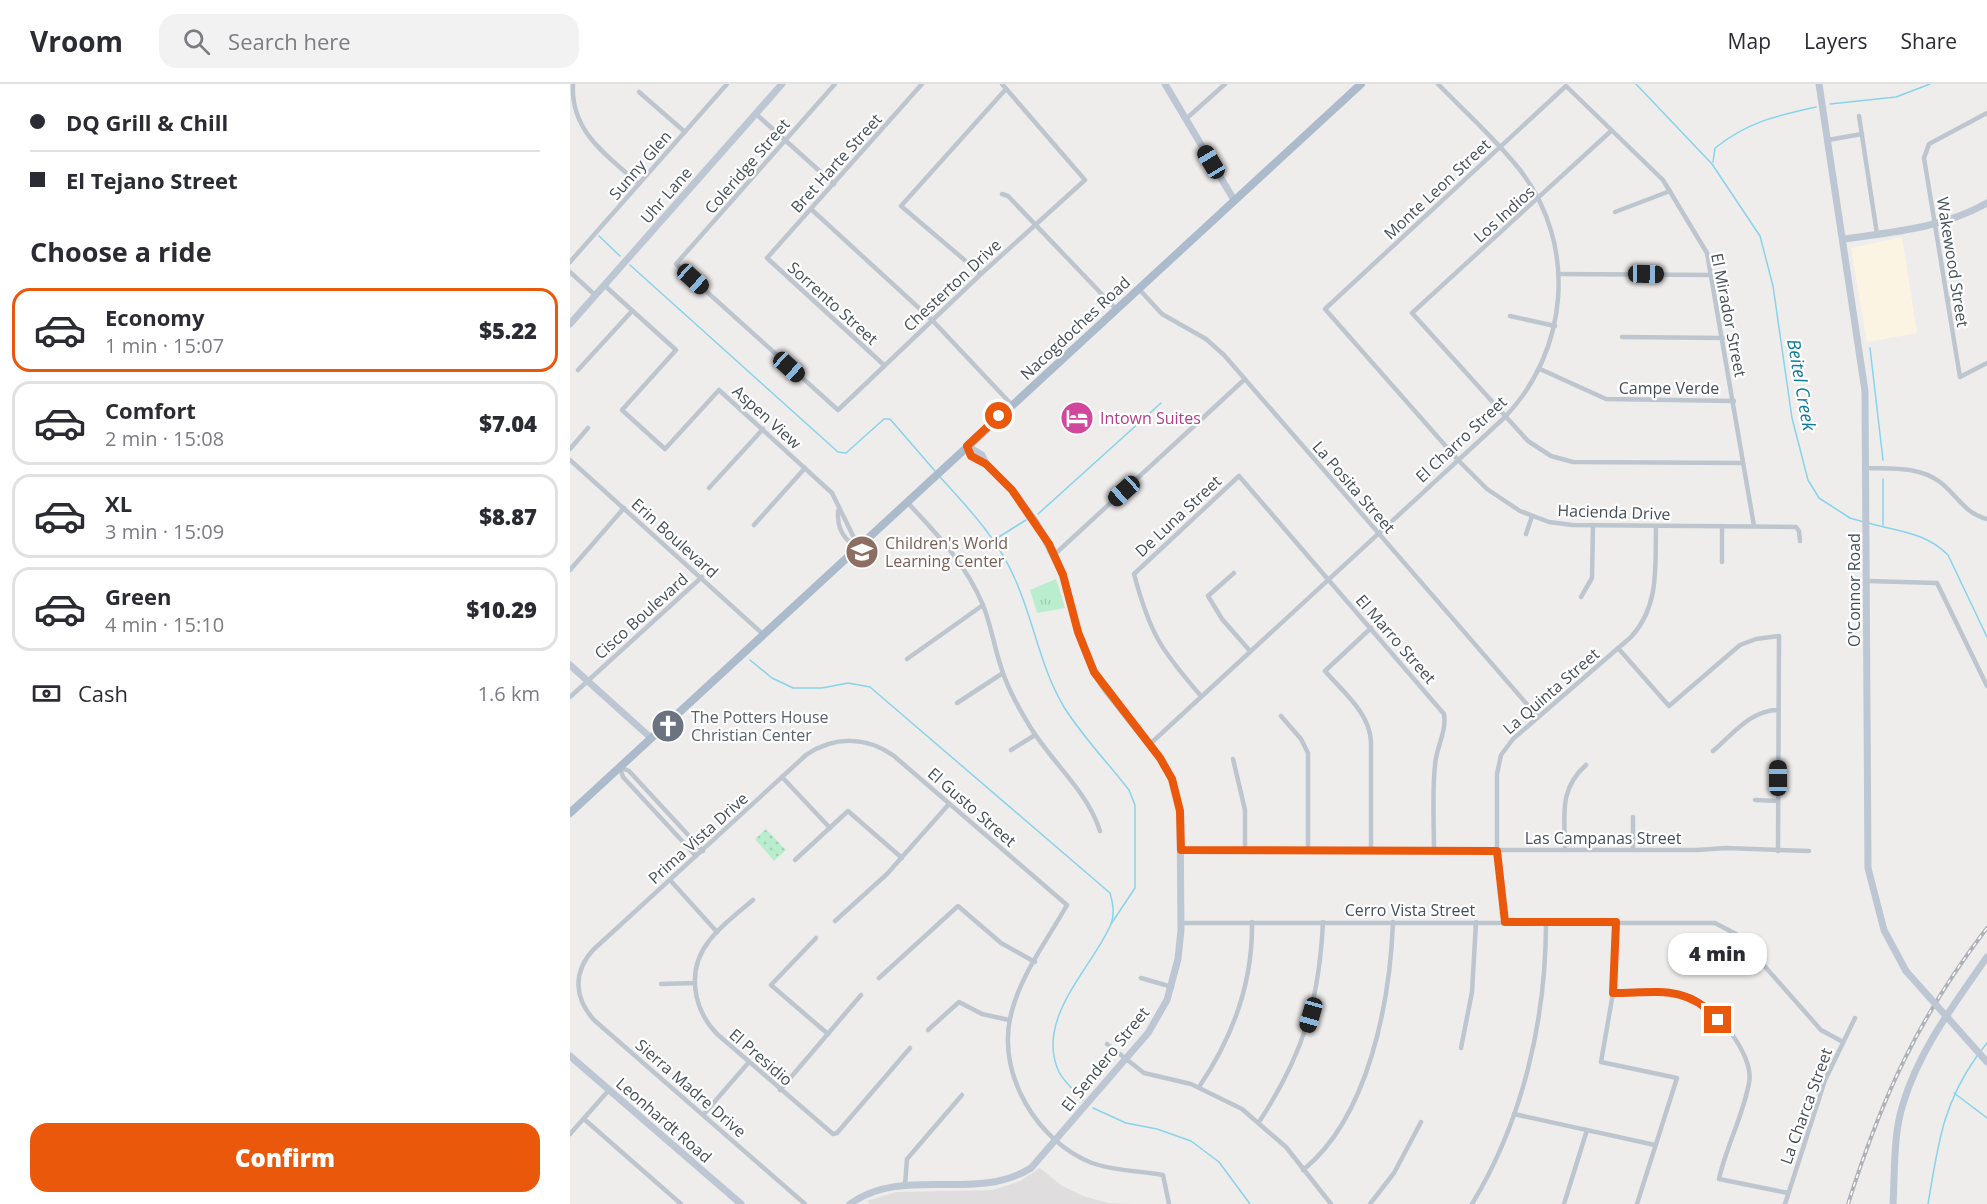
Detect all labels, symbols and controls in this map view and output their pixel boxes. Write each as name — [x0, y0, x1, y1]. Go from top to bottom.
search box — [159, 14, 579, 68]
text: Vroom — [30, 22, 123, 60]
icon: search — [180, 25, 213, 58]
text: Search here — [228, 26, 351, 56]
text: Map — [1728, 27, 1771, 55]
text: Layers — [1804, 27, 1868, 55]
text: Share — [1901, 27, 1957, 55]
text: DQ Grill & Chill — [66, 107, 228, 137]
street label: Bret Harte Street — [786, 108, 887, 217]
street label: Coleridge Street — [699, 113, 795, 218]
street label: Sunny Glen — [604, 126, 676, 204]
street label: Monte Leon Street — [1379, 134, 1495, 244]
car — [1194, 142, 1228, 182]
street label: Uhr Lane — [635, 162, 697, 228]
text: El Tejano Street — [66, 165, 238, 195]
street label: Los Indios — [1469, 181, 1539, 247]
street label: Wakewood Street — [1932, 195, 1974, 329]
text: Choose a ride — [30, 233, 212, 270]
street label: Chesterton Drive — [898, 234, 1006, 336]
street label: El Mirador Street — [1706, 251, 1752, 379]
street label: Sorrento Street — [783, 257, 883, 350]
car — [674, 260, 712, 298]
car — [1628, 265, 1664, 283]
street label: Nacogdoches Road — [1015, 271, 1135, 385]
text: Economy — [105, 302, 204, 332]
icon: car — [33, 303, 87, 357]
text: $5.22 — [479, 315, 537, 345]
text: 1 min · 15:07 — [105, 332, 224, 359]
water label: Beitel Creek — [1782, 337, 1822, 434]
car — [770, 348, 808, 386]
street label: Campe Verde — [1619, 377, 1719, 399]
street label: Aspen View — [728, 380, 807, 454]
street label: El Charro Street — [1411, 391, 1512, 487]
text: Comfort — [105, 395, 196, 425]
icon: car — [33, 396, 87, 450]
hotel icon: Intown Suites — [1059, 400, 1095, 436]
route start — [985, 402, 1012, 429]
place label: Intown Suites — [1100, 407, 1201, 429]
text: $7.04 — [479, 408, 537, 438]
text: 2 min · 15:08 — [105, 425, 224, 452]
street label: La Posita Street — [1308, 436, 1400, 538]
street label: De Luna Street — [1130, 470, 1226, 562]
car — [1105, 472, 1143, 510]
text: XL — [105, 488, 132, 518]
icon: car — [33, 489, 87, 543]
street label: Erin Boulevard — [627, 493, 723, 583]
street label: Hacienda Drive — [1557, 499, 1671, 525]
text: $8.87 — [479, 501, 537, 531]
text: 3 min · 15:09 — [105, 518, 224, 545]
place label: Children's World Learning Center — [885, 532, 1008, 572]
street label: O'Connor Road — [1843, 533, 1865, 647]
school or university icon: Children's World Learning Center — [844, 534, 880, 570]
street label: Cisco Boulevard — [589, 568, 693, 664]
text: Green — [105, 581, 171, 611]
icon: car — [33, 582, 87, 636]
street label: El Marro Street — [1351, 590, 1441, 689]
text: $10.29 — [466, 594, 537, 624]
text: 4 min · 15:10 — [105, 611, 224, 638]
street label: La Quinta Street — [1498, 643, 1604, 739]
icon: cash — [30, 677, 63, 710]
text: Cash — [78, 678, 128, 708]
text: 1.6 km — [478, 680, 540, 707]
place label: The Potters House Christian Center — [691, 706, 829, 746]
church icon: The Potters House Christian Center — [650, 708, 686, 744]
car — [1769, 760, 1787, 796]
street label: El Gusto Street — [923, 763, 1021, 852]
street label: Prima Vista Drive — [643, 787, 753, 889]
street label: Las Campanas Street — [1525, 827, 1682, 849]
street label: Cerro Vista Street — [1345, 899, 1476, 921]
callout: 4 min — [1668, 933, 1768, 975]
text: 4 min — [1689, 940, 1746, 967]
car — [1297, 995, 1325, 1035]
street label: El Sendero Street — [1056, 1002, 1154, 1116]
route end — [1704, 1006, 1731, 1033]
street label: El Presidio — [725, 1023, 797, 1091]
street label: Sierra Madre Drive — [631, 1034, 751, 1142]
street label: La Charca Street — [1775, 1045, 1837, 1167]
street label: Leonhardt Road — [612, 1072, 716, 1168]
button: Confirm — [30, 1123, 540, 1192]

